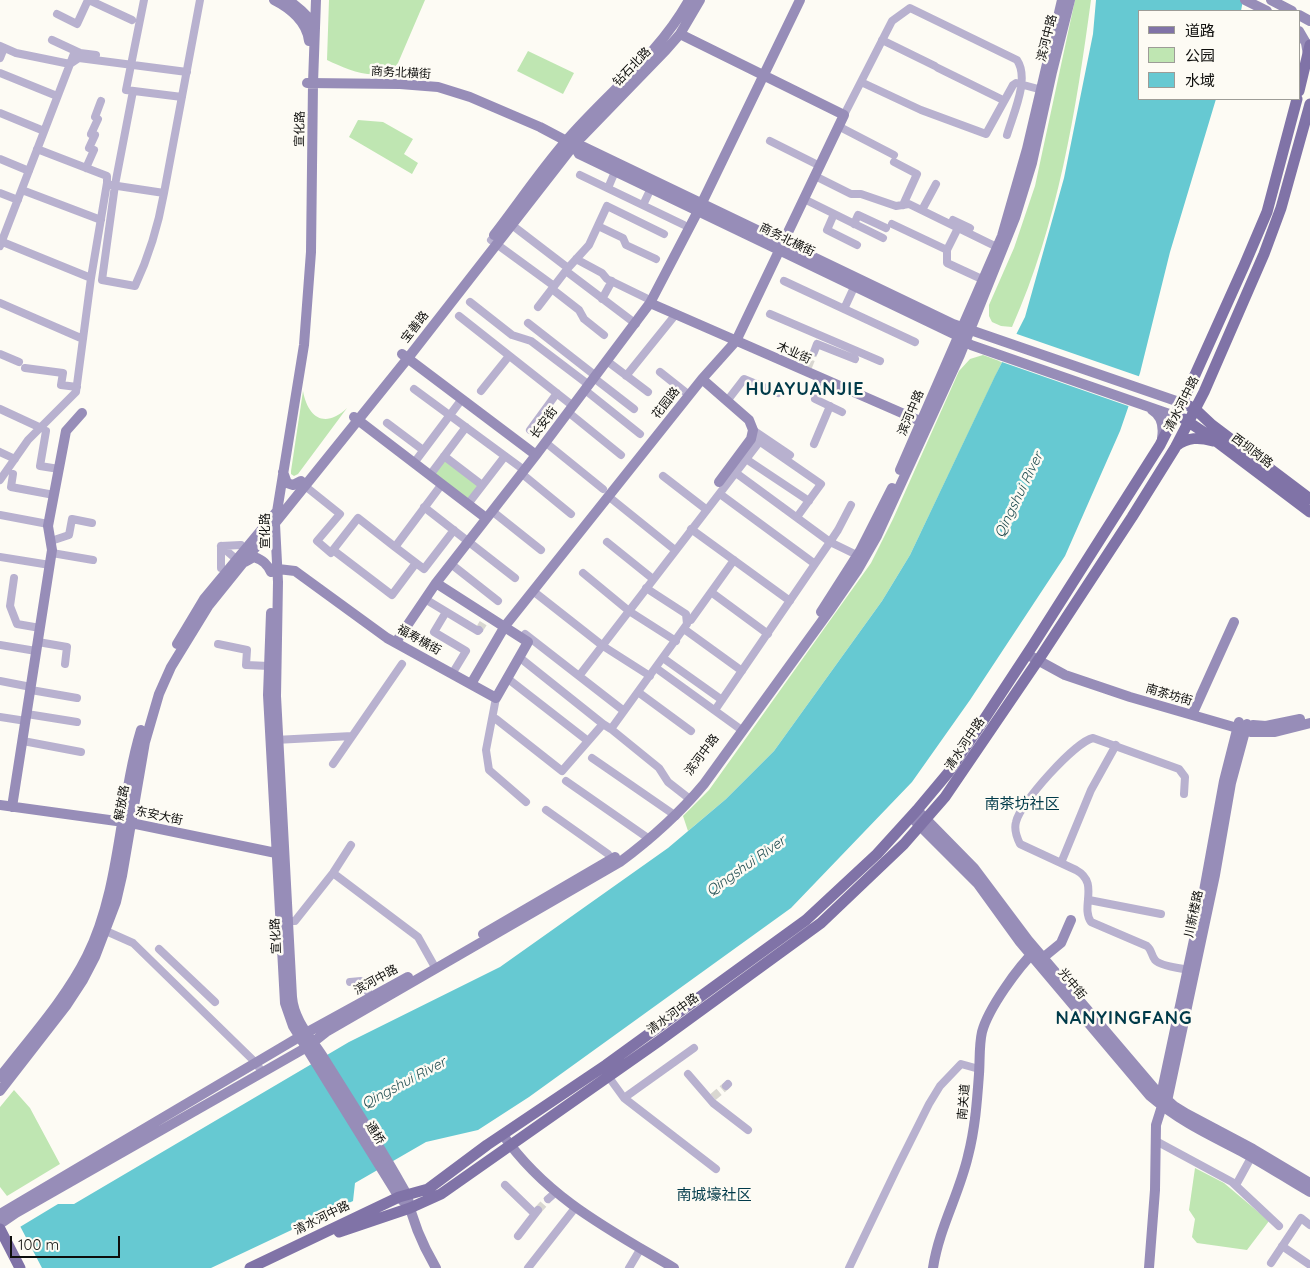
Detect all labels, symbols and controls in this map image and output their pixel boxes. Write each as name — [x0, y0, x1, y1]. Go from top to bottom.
legend — [1138, 10, 1300, 100]
street label: 滨河中路 — [1034, 13, 1060, 63]
text: 道路 — [1185, 21, 1215, 40]
street label: 钻石北路 — [610, 45, 654, 89]
text: 公园 — [1185, 46, 1215, 65]
street label: 商务北横街 — [371, 64, 431, 82]
text: 水域 — [1185, 71, 1215, 90]
street label: 宣化路 — [292, 111, 308, 147]
street label: 商务北横街 — [757, 220, 817, 260]
street label: 宝善路 — [398, 308, 432, 346]
street label: 木业街 — [775, 339, 813, 367]
street label: 清水河中路 — [1162, 374, 1202, 434]
district label: HUAYUANJIE — [744, 379, 866, 401]
street label: 花园路 — [649, 384, 683, 422]
street label: 滨河中路 — [895, 388, 927, 438]
street label: 长安街 — [527, 404, 561, 442]
street label: 西坝岗路 — [1228, 431, 1276, 471]
water label: Qingshui River — [991, 450, 1047, 540]
street label: 宣化路 — [258, 513, 272, 549]
street label: 福寿横街 — [395, 622, 443, 658]
street label: 南茶坊街 — [1144, 681, 1194, 709]
street label: 清水河中路 — [942, 715, 988, 773]
street label: 滨河中路 — [682, 731, 722, 779]
street label: 解放路 — [112, 784, 132, 822]
district label: 南茶坊社区 — [985, 795, 1059, 813]
street label: 东安大街 — [134, 804, 184, 828]
water label: Qingshui River — [703, 832, 789, 900]
street label: 川新楼路 — [1182, 889, 1206, 939]
street label: 宣化路 — [268, 918, 284, 954]
street label: 滨河中路 — [352, 962, 400, 998]
street label: 光中街 — [1055, 966, 1089, 1002]
street label: 清水河中路 — [644, 991, 702, 1037]
district label: NANYINGFANG — [1054, 1008, 1194, 1030]
water label: Qingshui River — [359, 1054, 449, 1112]
street label: 南关道 — [955, 1083, 973, 1121]
street label: 通桥 — [363, 1119, 387, 1147]
district label: 南城壕社区 — [677, 1186, 751, 1204]
street label: 清水河中路 — [292, 1198, 352, 1238]
scale bar — [12, 1226, 122, 1258]
text: 100 m — [18, 1235, 59, 1254]

